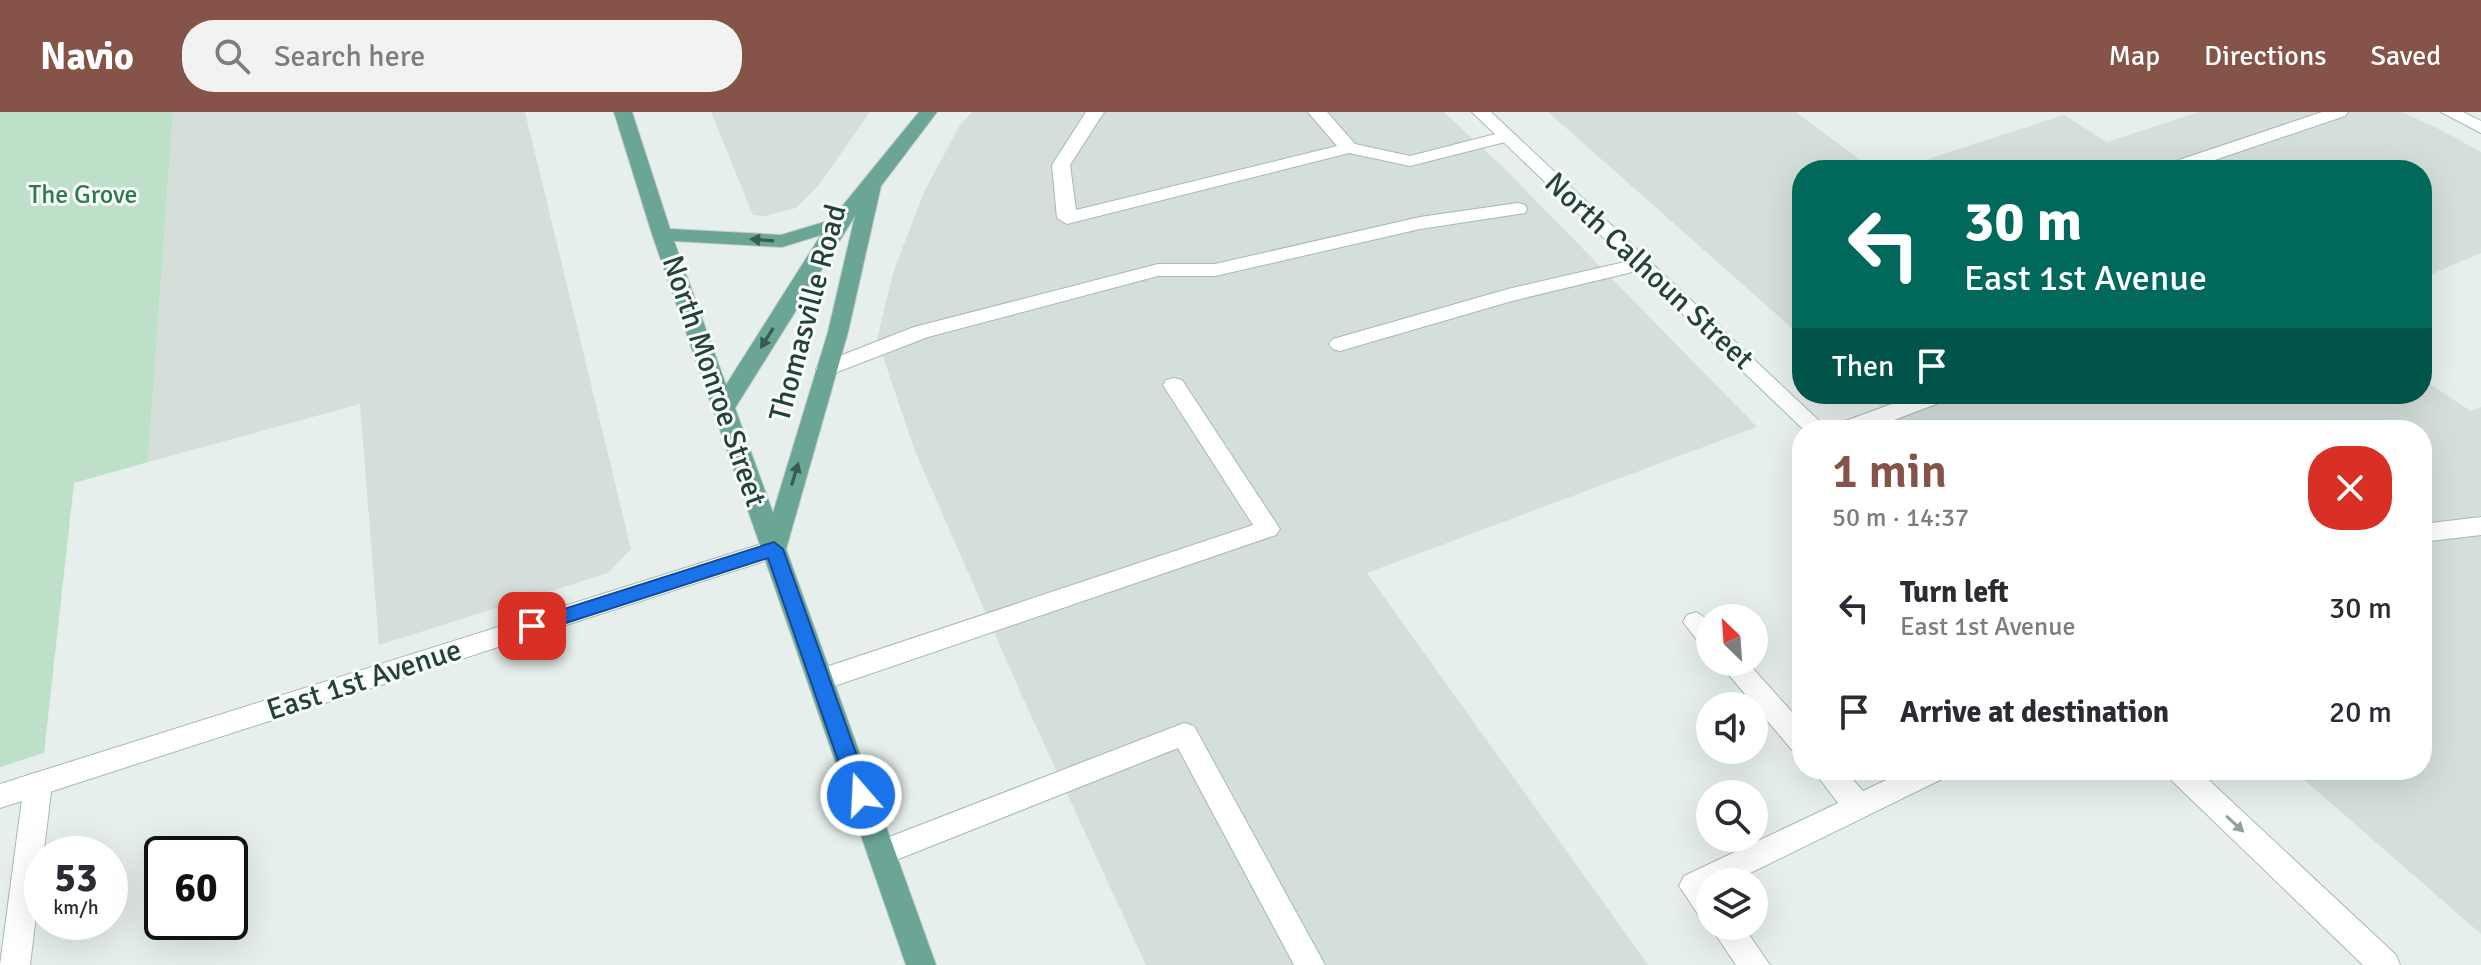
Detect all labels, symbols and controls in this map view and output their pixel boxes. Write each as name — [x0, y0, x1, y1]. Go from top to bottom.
search box — [182, 20, 742, 92]
text: Navio — [40, 33, 134, 80]
icon: search — [210, 34, 254, 78]
text: Search here — [274, 38, 425, 75]
text: Map — [2108, 39, 2160, 73]
text: Directions — [2204, 39, 2326, 73]
text: Saved — [2370, 39, 2441, 73]
street label: North Calhoun Street — [1537, 165, 1761, 377]
park label: The Grove — [28, 179, 138, 211]
text: 30 m — [1964, 187, 2082, 256]
icon: left — [1832, 192, 1936, 296]
street label: Thomasville Road — [761, 200, 855, 426]
one-way arrow — [749, 233, 774, 246]
street label: North Monroe Street — [654, 251, 774, 511]
text: East 1st Avenue — [1964, 256, 2207, 301]
one-way arrow — [760, 327, 774, 349]
icon: arrive — [1910, 344, 1954, 388]
text: Then — [1832, 348, 1894, 385]
text: 1 min — [1832, 442, 1947, 501]
button: close — [2308, 446, 2392, 530]
one-way arrow — [789, 462, 802, 486]
text: 50 m · 14:37 — [1832, 502, 1969, 534]
text: Turn left — [1900, 574, 2009, 611]
icon: left — [1832, 586, 1876, 630]
text: 30 m — [2329, 590, 2392, 627]
pin — [498, 592, 566, 660]
icon: arrive — [510, 604, 554, 648]
north arrow — [1696, 604, 1768, 676]
map controls — [1696, 604, 1768, 940]
text: East 1st Avenue — [1900, 611, 2075, 643]
street label: East 1st Avenue — [262, 631, 466, 729]
icon: arrive — [1832, 690, 1876, 734]
button: sound — [1696, 692, 1768, 764]
text: Arrive at destination — [1900, 694, 2169, 731]
text: 20 m — [2329, 694, 2392, 731]
position arrow — [819, 753, 903, 837]
button: search — [1696, 780, 1768, 852]
one-way arrow — [2226, 814, 2245, 832]
speed limit sign: 60 — [144, 836, 248, 940]
text: 53 — [54, 853, 98, 903]
button: layers — [1696, 868, 1768, 940]
text: km/h — [53, 895, 99, 920]

